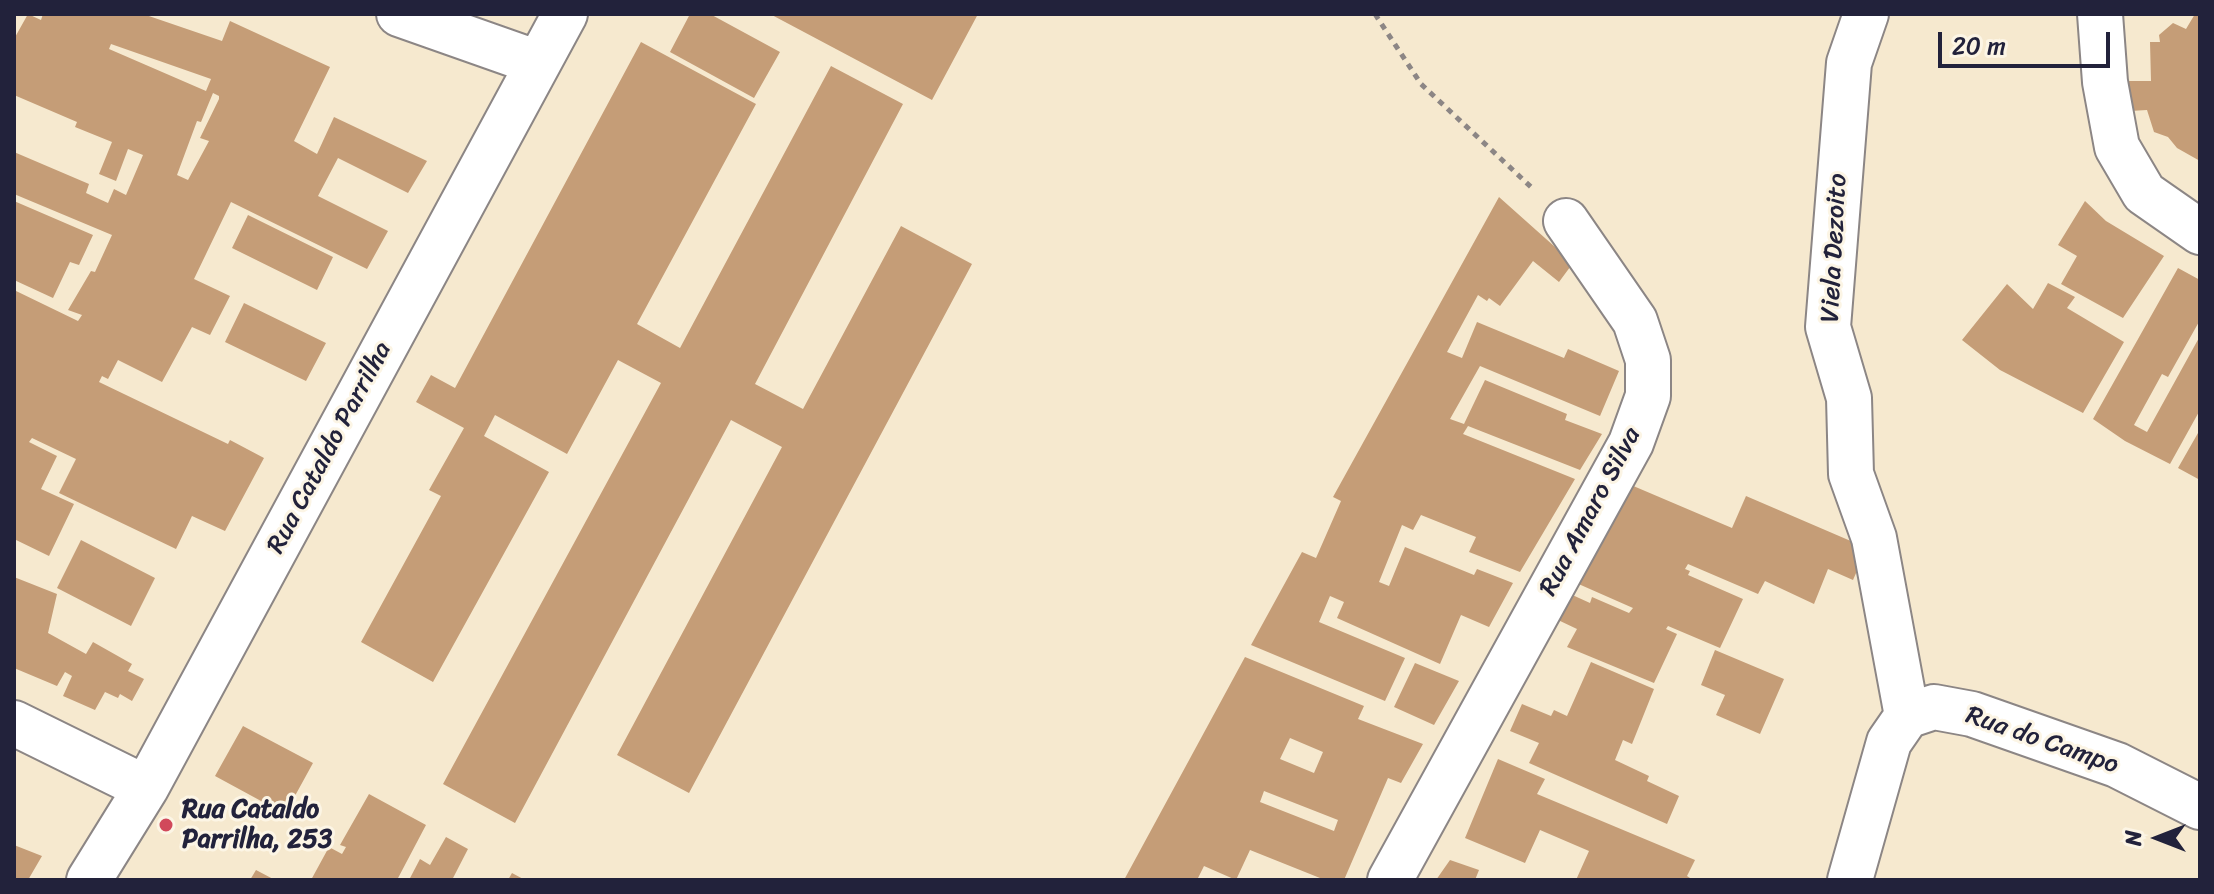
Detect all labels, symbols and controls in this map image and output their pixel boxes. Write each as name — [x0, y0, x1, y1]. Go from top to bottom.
scale bar — [1942, 16, 2114, 66]
text: 20 m — [1952, 25, 2006, 67]
street label: Viela Dezoito — [1816, 173, 1854, 323]
street label: Rua Cataldo Parrilha — [261, 337, 399, 559]
street label: Rua Amaro Silva — [1533, 422, 1649, 602]
street label: Rua do Campo — [1962, 700, 2122, 782]
place label: Rua Cataldo Parrilha, 253 — [182, 794, 332, 856]
north arrow — [2118, 798, 2198, 878]
marker: Rua Cataldo Parrilha, 253 — [157, 816, 175, 834]
text: N — [2114, 830, 2153, 846]

